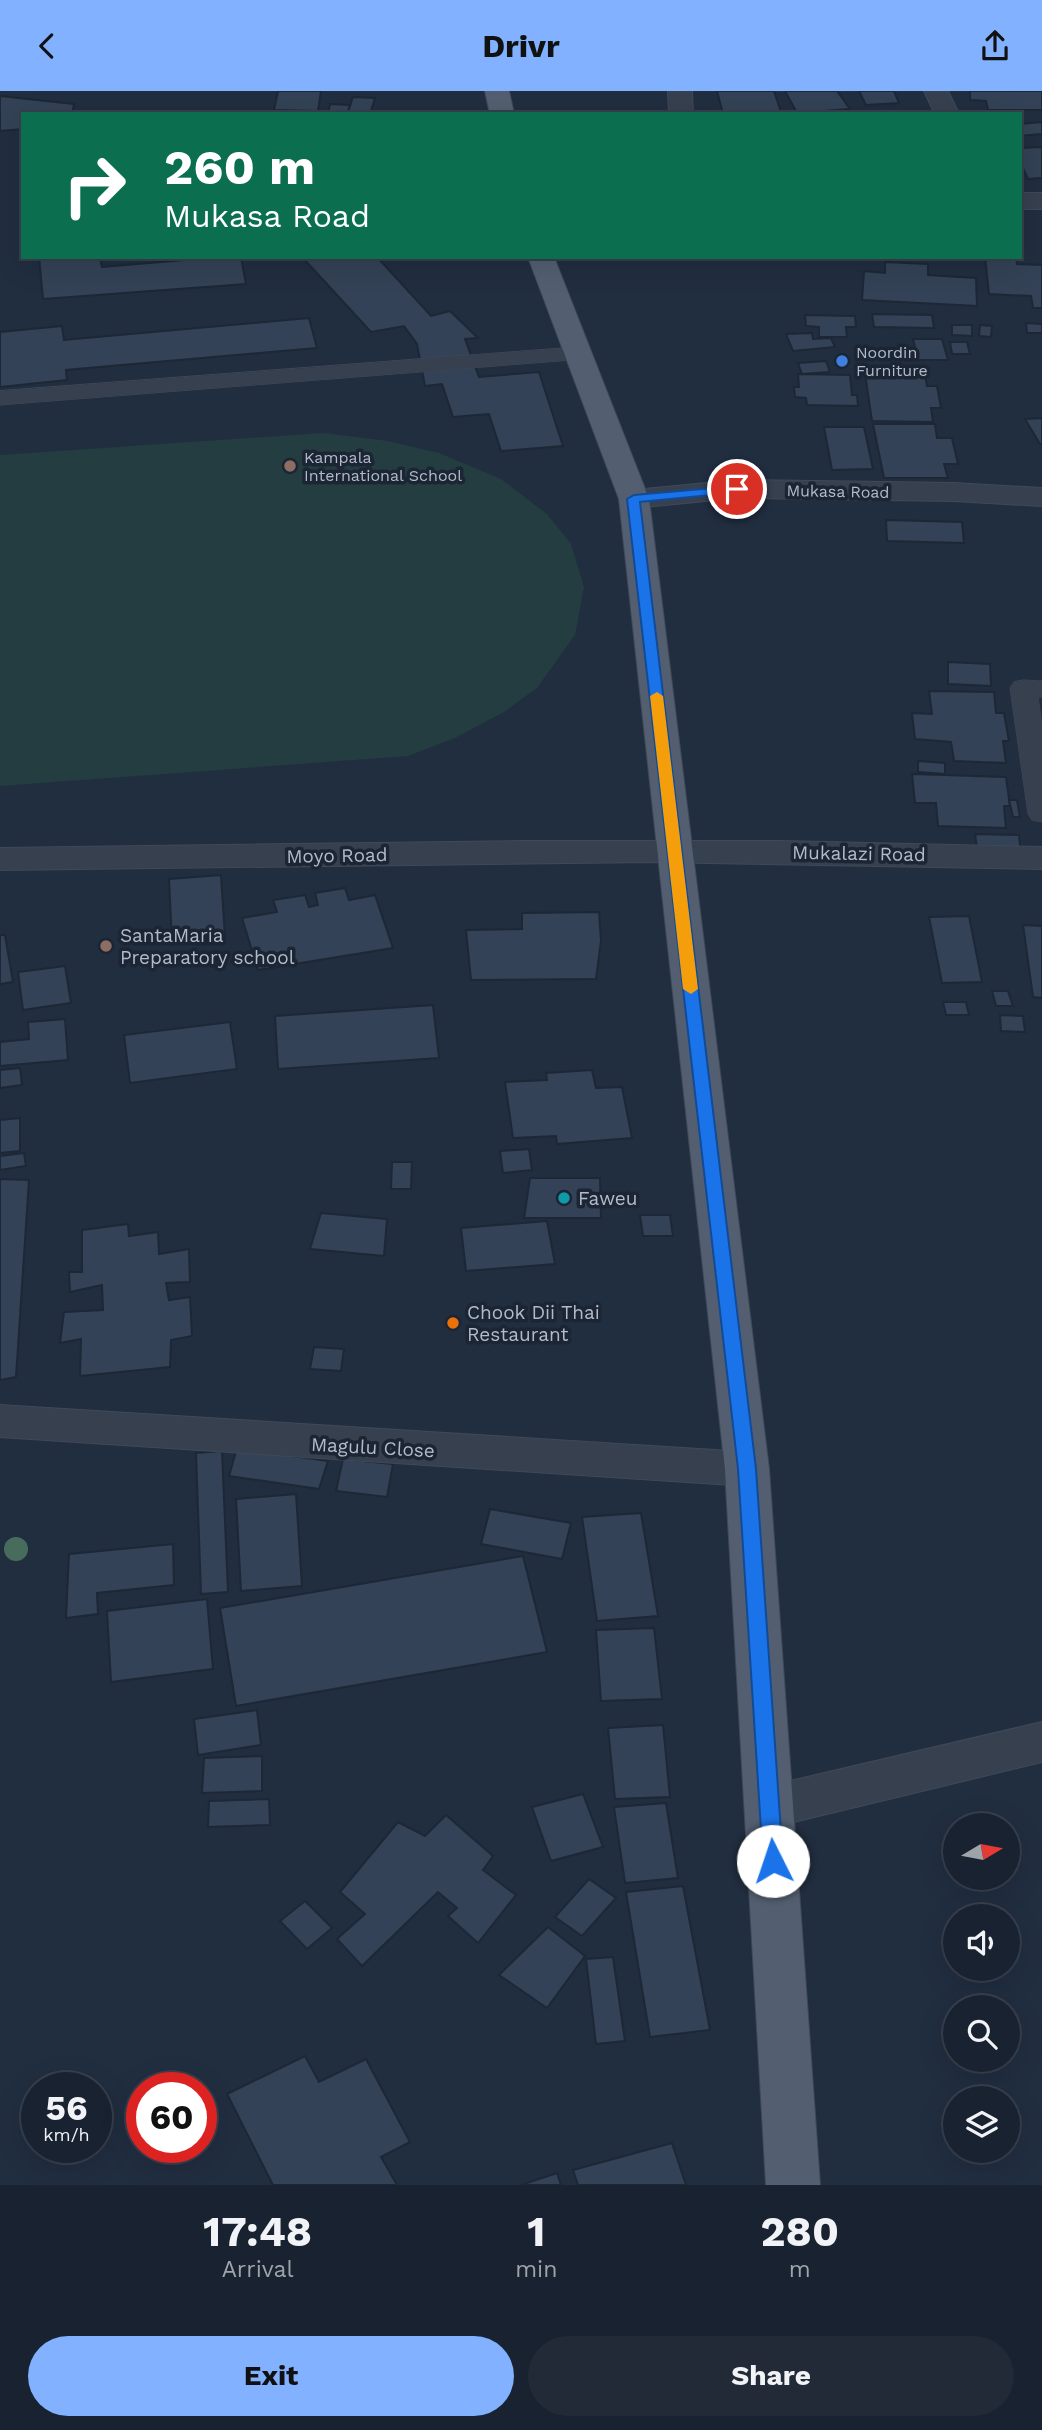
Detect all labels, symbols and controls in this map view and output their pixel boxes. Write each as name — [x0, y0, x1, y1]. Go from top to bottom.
icon: back — [28, 27, 66, 65]
text: Drivr — [482, 27, 560, 65]
icon: share — [976, 27, 1014, 65]
text: 260 m — [164, 138, 315, 196]
icon: right — [49, 140, 140, 231]
text: Mukasa Road — [164, 197, 370, 235]
place label: Noordin Furniture — [856, 343, 928, 380]
marker: Noordin Furniture — [834, 353, 850, 369]
place label: Kampala International School — [304, 448, 462, 485]
marker: Kampala International School — [282, 458, 298, 474]
pin — [707, 459, 767, 519]
icon: arrive — [718, 470, 756, 508]
street label: Mukasa Road — [786, 481, 890, 502]
street label: Mukalazi Road — [792, 841, 926, 866]
street label: Moyo Road — [286, 843, 388, 868]
place label: SantaMaria Preparatory school — [120, 924, 295, 969]
marker: SantaMaria Preparatory school — [98, 938, 114, 954]
place label: Faweu — [578, 1187, 637, 1210]
marker: Faweu — [556, 1190, 572, 1206]
place label: Chook Dii Thai Restaurant — [467, 1301, 600, 1346]
marker: Chook Dii Thai Restaurant — [445, 1315, 461, 1331]
street label: Magulu Close — [310, 1433, 435, 1462]
north arrow — [943, 1813, 1020, 1890]
map controls — [943, 1813, 1020, 2163]
position arrow — [736, 1824, 810, 1898]
button: sound — [943, 1904, 1020, 1981]
button: search — [943, 1995, 1020, 2072]
speed limit sign: 60 — [126, 2072, 217, 2163]
button: layers — [943, 2086, 1020, 2163]
text: 56 — [46, 2087, 87, 2129]
text: km/h — [43, 2124, 90, 2145]
text: 17:48 — [203, 2207, 312, 2256]
text: 1 — [527, 2207, 545, 2256]
text: 280 — [761, 2207, 839, 2256]
text: Arrival — [222, 2256, 293, 2283]
text: min — [515, 2256, 557, 2283]
text: m — [789, 2256, 811, 2283]
button: Exit — [28, 2336, 514, 2416]
button: Share — [528, 2336, 1014, 2416]

